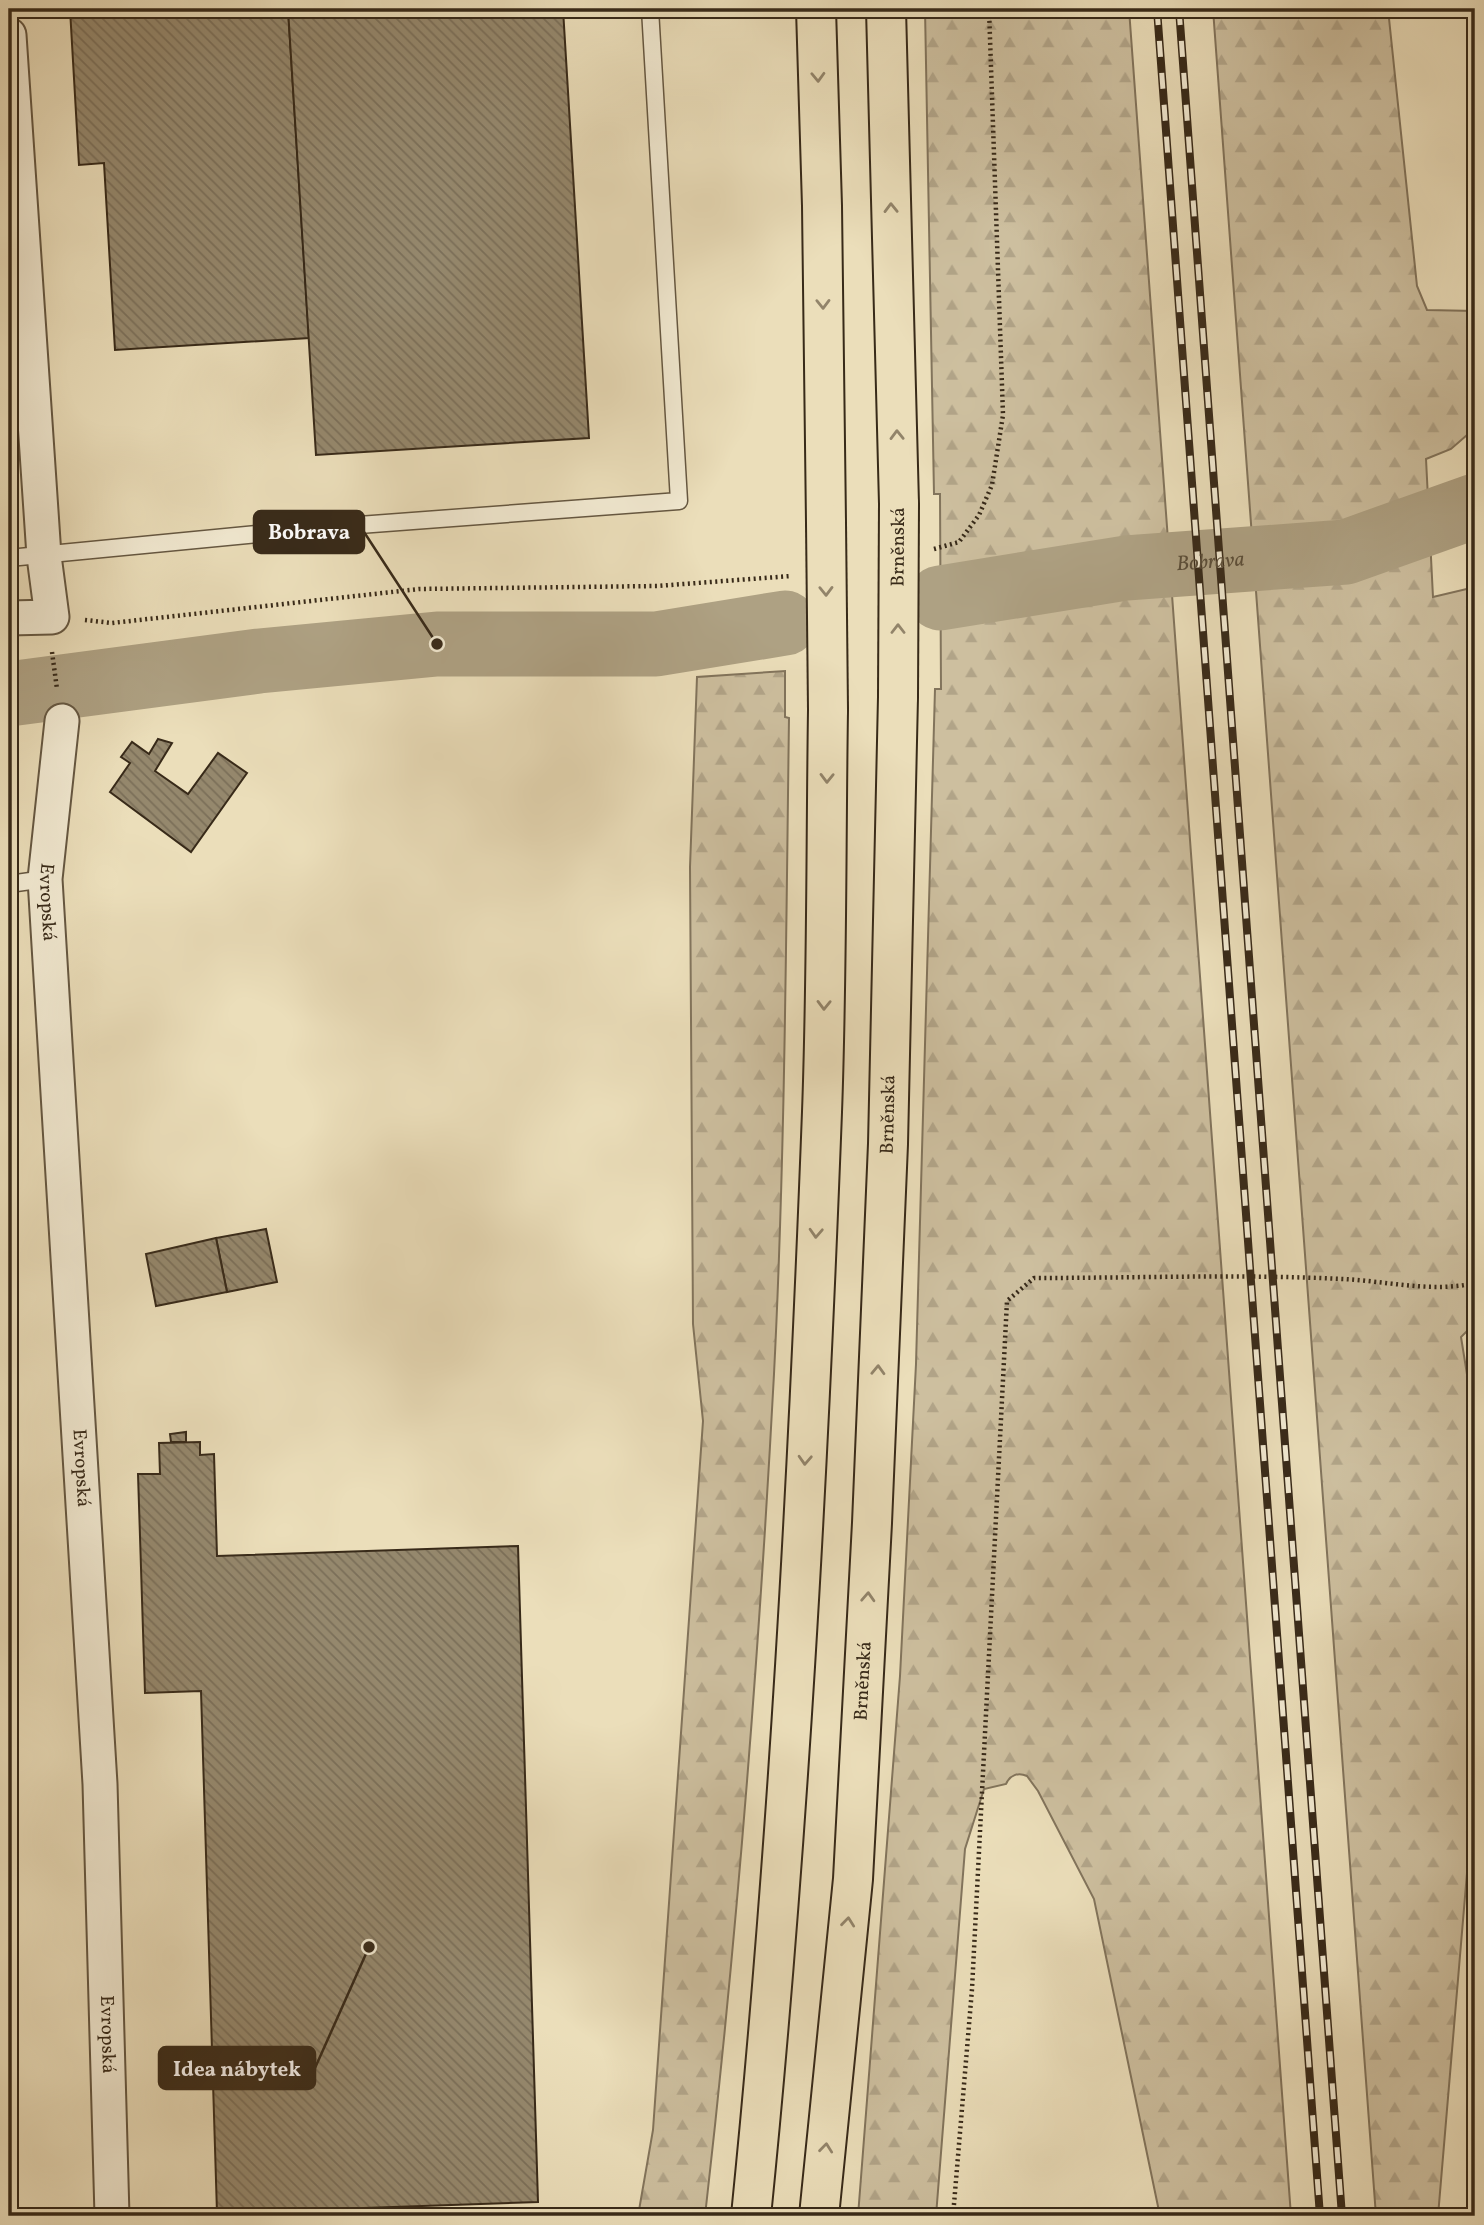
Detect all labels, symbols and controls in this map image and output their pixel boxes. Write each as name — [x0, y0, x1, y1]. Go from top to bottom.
one-way arrow — [810, 72, 826, 83]
one-way arrow — [884, 202, 899, 213]
one-way arrow — [815, 300, 831, 310]
one-way arrow — [889, 430, 905, 440]
street label: Brněnská — [886, 507, 912, 587]
callout: Bobrava — [254, 511, 364, 553]
text: Bobrava — [268, 519, 350, 548]
water label: Bobrava — [1175, 545, 1245, 579]
one-way arrow — [819, 586, 834, 597]
one-way arrow — [890, 623, 906, 634]
one-way arrow — [819, 773, 835, 784]
street label: Evropská — [32, 862, 62, 942]
one-way arrow — [816, 1001, 832, 1011]
street label: Brněnská — [875, 1075, 903, 1155]
one-way arrow — [809, 1227, 824, 1238]
one-way arrow — [871, 1364, 886, 1375]
street label: Evropská — [65, 1428, 96, 1508]
one-way arrow — [798, 1455, 813, 1466]
one-way arrow — [860, 1591, 875, 1602]
street label: Brněnská — [848, 1641, 879, 1721]
one-way arrow — [841, 1916, 856, 1928]
street label: Evropská — [93, 1995, 121, 2074]
callout: Idea nábytek — [159, 2047, 315, 2089]
text: Idea nábytek — [173, 2056, 301, 2085]
one-way arrow — [818, 2143, 833, 2154]

